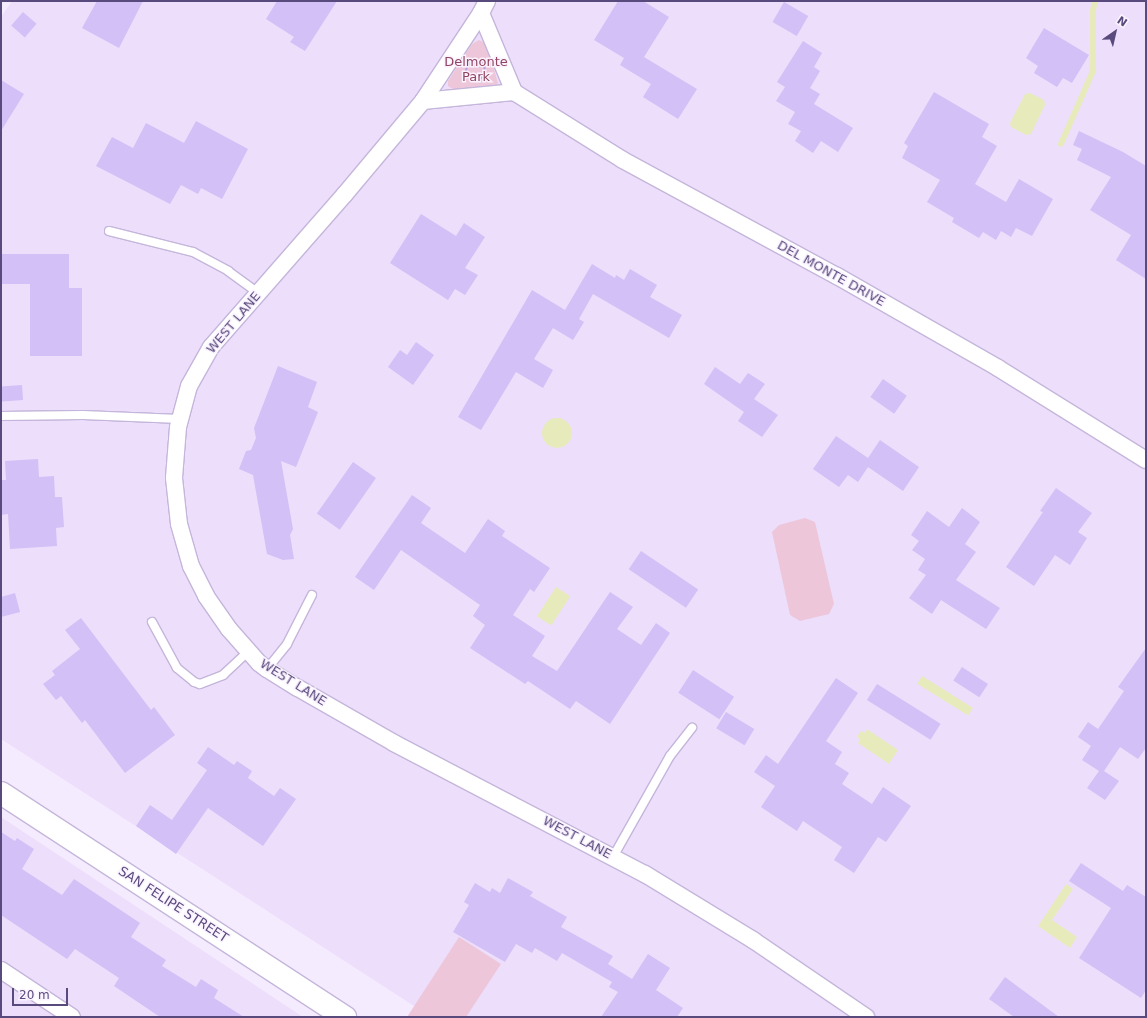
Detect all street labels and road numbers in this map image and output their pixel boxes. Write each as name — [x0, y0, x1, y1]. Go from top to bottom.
street label: DEL MONTE DRIVE — [774, 238, 888, 310]
street label: WEST LANE — [204, 289, 264, 357]
street label: WEST LANE — [257, 656, 329, 710]
street label: WEST LANE — [540, 813, 614, 863]
street label: SAN FELIPE STREET — [115, 864, 231, 946]

